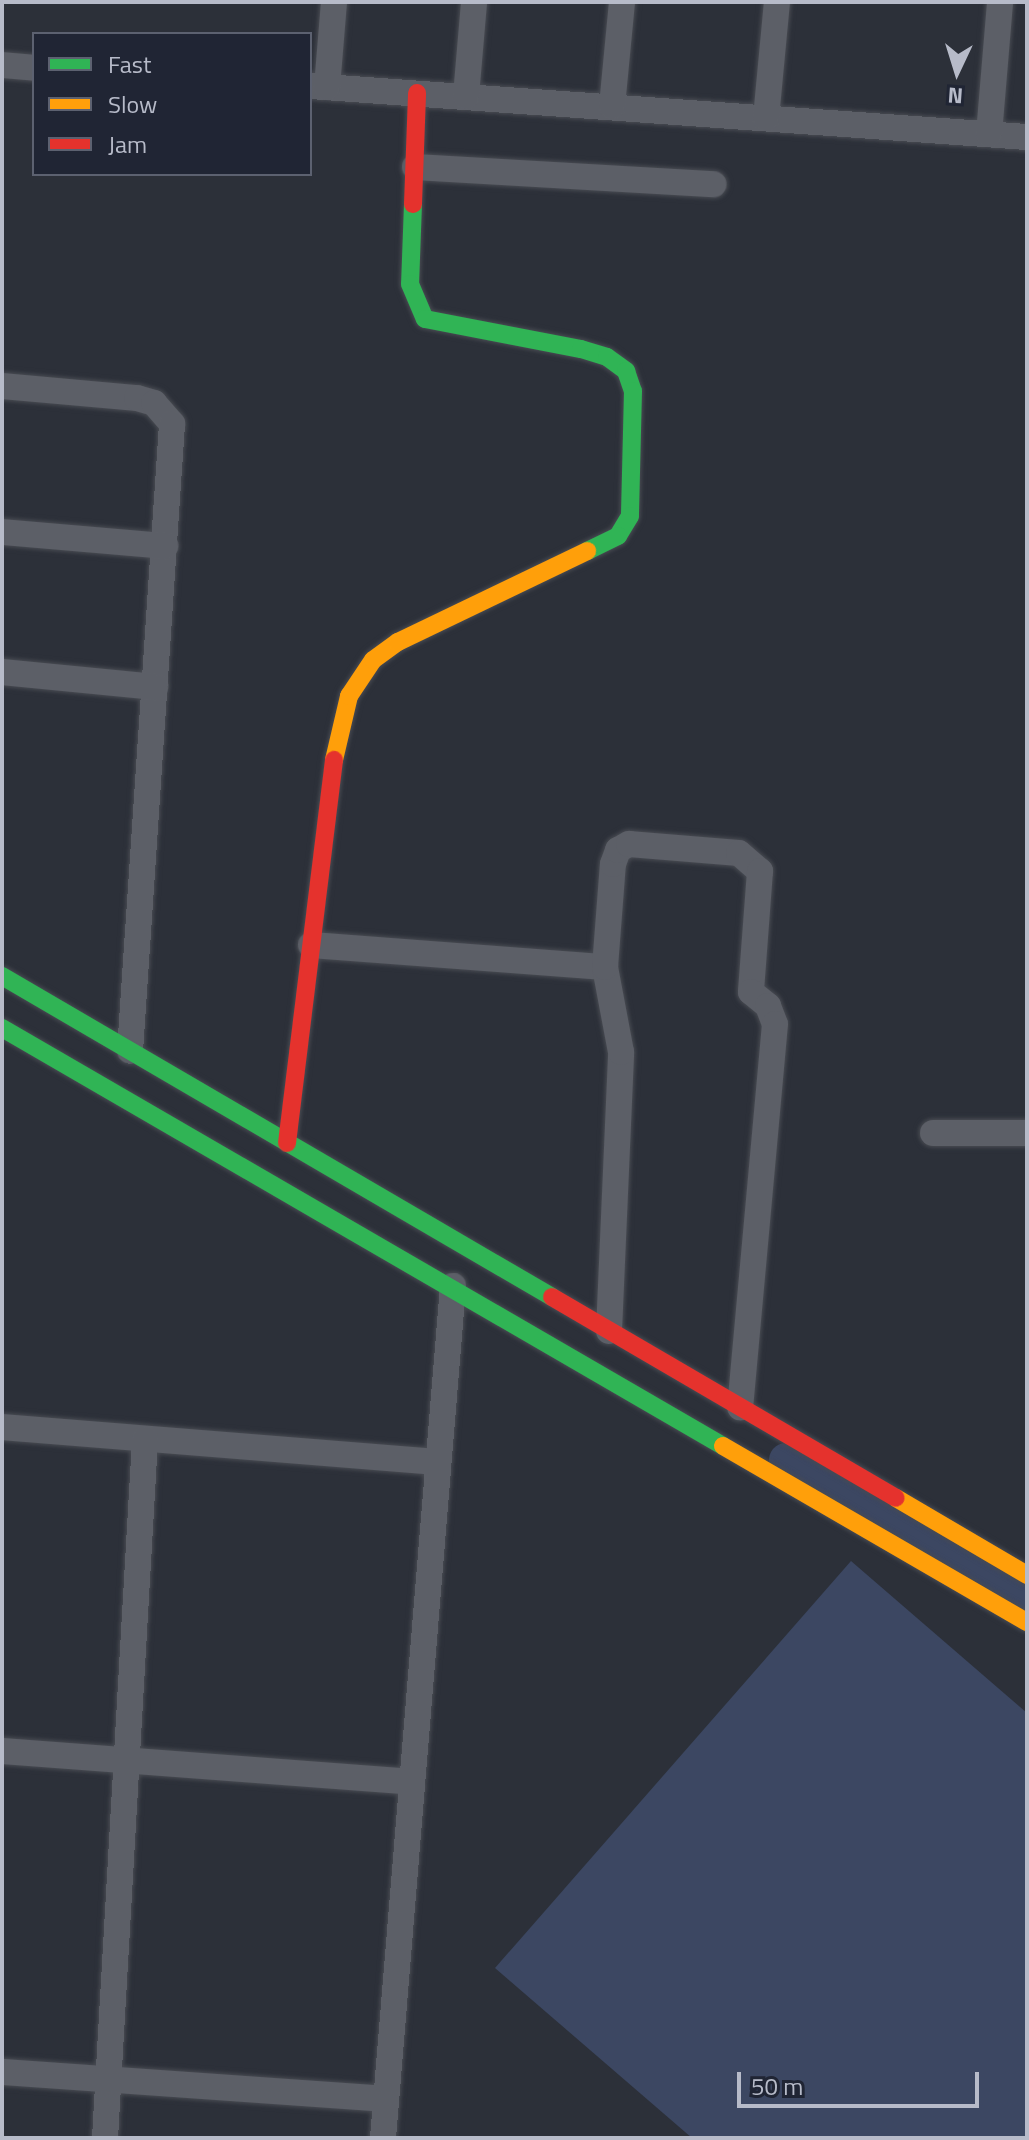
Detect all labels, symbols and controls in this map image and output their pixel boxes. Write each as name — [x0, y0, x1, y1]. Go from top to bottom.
legend — [32, 32, 312, 176]
north arrow — [917, 32, 997, 112]
text: Fast — [108, 46, 151, 82]
text: N — [947, 78, 964, 113]
text: Slow — [108, 86, 157, 122]
text: Jam — [108, 126, 147, 162]
scale bar — [741, 2056, 983, 2106]
text: 50 m — [751, 2068, 803, 2104]

